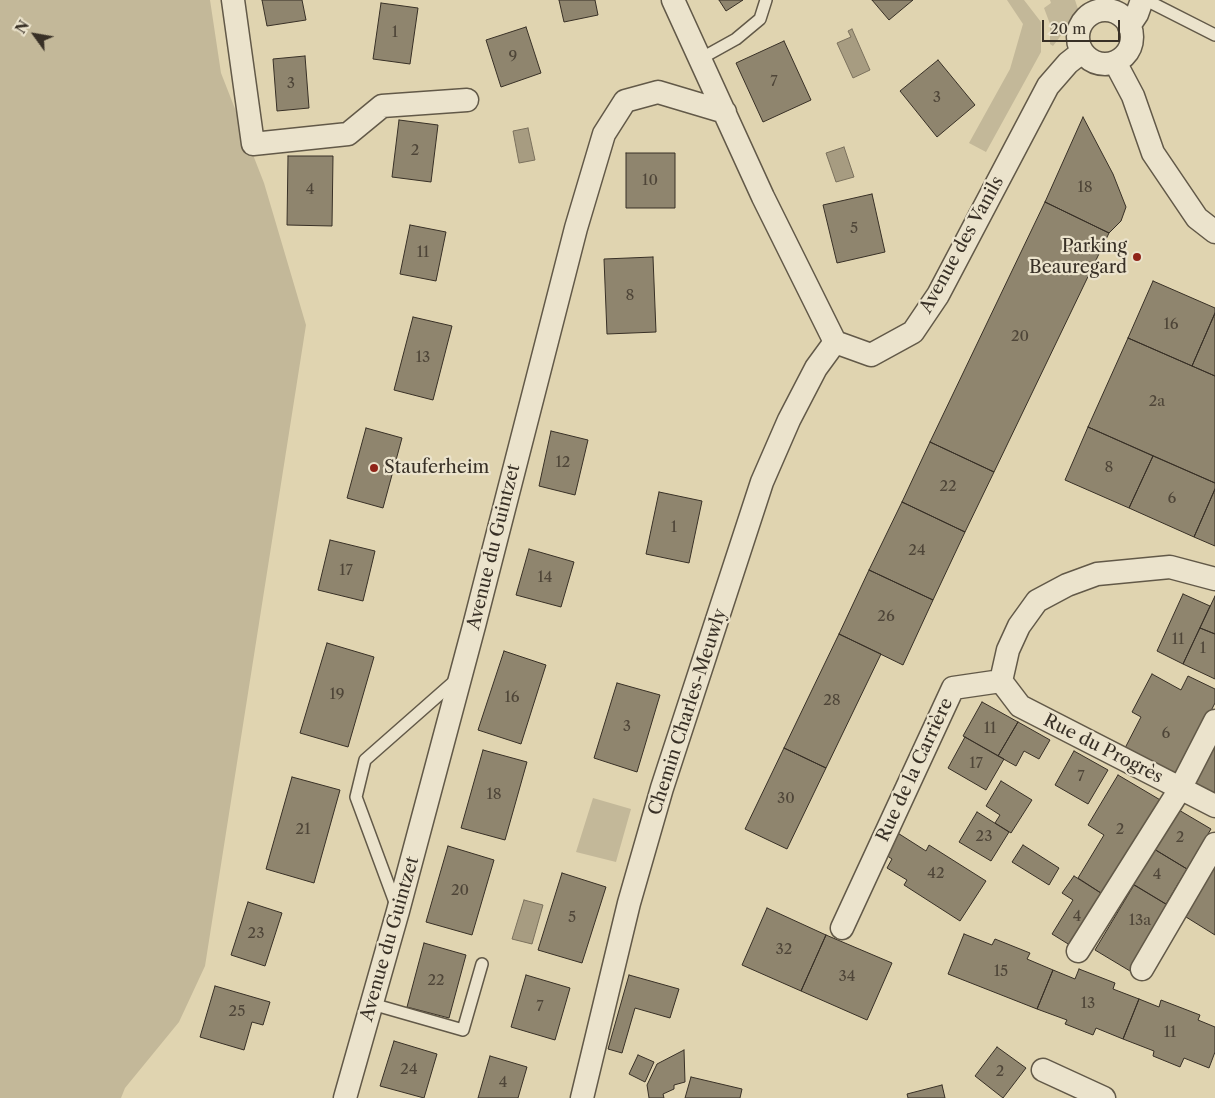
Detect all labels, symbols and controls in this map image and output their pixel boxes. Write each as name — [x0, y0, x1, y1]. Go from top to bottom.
north arrow — [10, 10, 60, 60]
scale bar — [1045, 10, 1122, 42]
text: N — [11, 17, 33, 37]
text: 20 m — [1050, 19, 1086, 38]
house number: 1 — [392, 24, 398, 42]
house number: 9 — [509, 48, 517, 66]
house number: 7 — [770, 73, 778, 91]
house number: 3 — [287, 75, 295, 93]
house number: 3 — [933, 89, 941, 107]
house number: 2 — [411, 142, 419, 160]
house number: 10 — [642, 172, 658, 190]
street label: Avenue des Vanils — [915, 173, 1009, 317]
house number: 18 — [1077, 179, 1093, 197]
house number: 4 — [306, 181, 314, 199]
house number: 5 — [850, 220, 858, 238]
place label: Parking Beauregard — [1029, 236, 1127, 278]
house number: 11 — [417, 244, 429, 262]
marker: Parking Beauregard — [1131, 251, 1143, 263]
house number: 8 — [626, 287, 634, 305]
house number: 16 — [1163, 316, 1179, 334]
house number: 20 — [1011, 328, 1029, 346]
house number: 13 — [416, 349, 430, 367]
house number: 2a — [1149, 393, 1165, 411]
house number: 12 — [556, 454, 570, 472]
place label: Stauferheim — [384, 457, 489, 479]
house number: 8 — [1105, 459, 1113, 477]
marker: Stauferheim — [368, 462, 380, 474]
street label: Avenue du Guintzet — [463, 462, 525, 632]
house number: 22 — [939, 478, 957, 496]
house number: 6 — [1168, 490, 1176, 508]
house number: 1 — [671, 519, 677, 537]
house number: 24 — [908, 542, 926, 560]
house number: 17 — [339, 562, 353, 580]
house number: 14 — [538, 569, 552, 587]
street label: Chemin Charles-Meuwly — [644, 606, 732, 818]
house number: 26 — [877, 608, 895, 626]
house number: 11 — [1172, 631, 1184, 649]
house number: 1 — [1200, 640, 1206, 658]
house number: 19 — [329, 686, 345, 704]
house number: 16 — [504, 689, 520, 707]
house number: 28 — [823, 692, 841, 710]
street label: Rue de la Carrière — [872, 695, 958, 845]
street label: Rue du Progrès — [1040, 710, 1166, 788]
house number: 3 — [623, 718, 631, 736]
house number: 11 — [984, 720, 996, 738]
house number: 6 — [1162, 725, 1170, 743]
house number: 17 — [969, 755, 983, 773]
house number: 7 — [1077, 768, 1085, 786]
house number: 18 — [486, 786, 502, 804]
house number: 30 — [777, 790, 795, 808]
house number: 21 — [296, 821, 310, 839]
house number: 2 — [1116, 821, 1124, 839]
house number: 23 — [976, 828, 992, 846]
house number: 2 — [1176, 829, 1184, 847]
street label: Avenue du Guintzet — [356, 854, 424, 1024]
house number: 42 — [927, 865, 945, 883]
house number: 4 — [1153, 866, 1161, 884]
house number: 20 — [451, 882, 469, 900]
house number: 4 — [1073, 908, 1081, 926]
house number: 5 — [568, 909, 576, 927]
house number: 13a — [1129, 912, 1151, 930]
house number: 23 — [248, 925, 264, 943]
house number: 32 — [776, 941, 792, 959]
house number: 15 — [994, 963, 1008, 981]
house number: 34 — [839, 968, 855, 986]
house number: 22 — [427, 972, 445, 990]
house number: 13 — [1081, 995, 1095, 1013]
house number: 7 — [536, 998, 544, 1016]
house number: 25 — [229, 1003, 245, 1021]
house number: 11 — [1164, 1024, 1176, 1042]
house number: 24 — [400, 1061, 418, 1079]
house number: 2 — [996, 1063, 1004, 1081]
house number: 4 — [499, 1074, 507, 1092]

